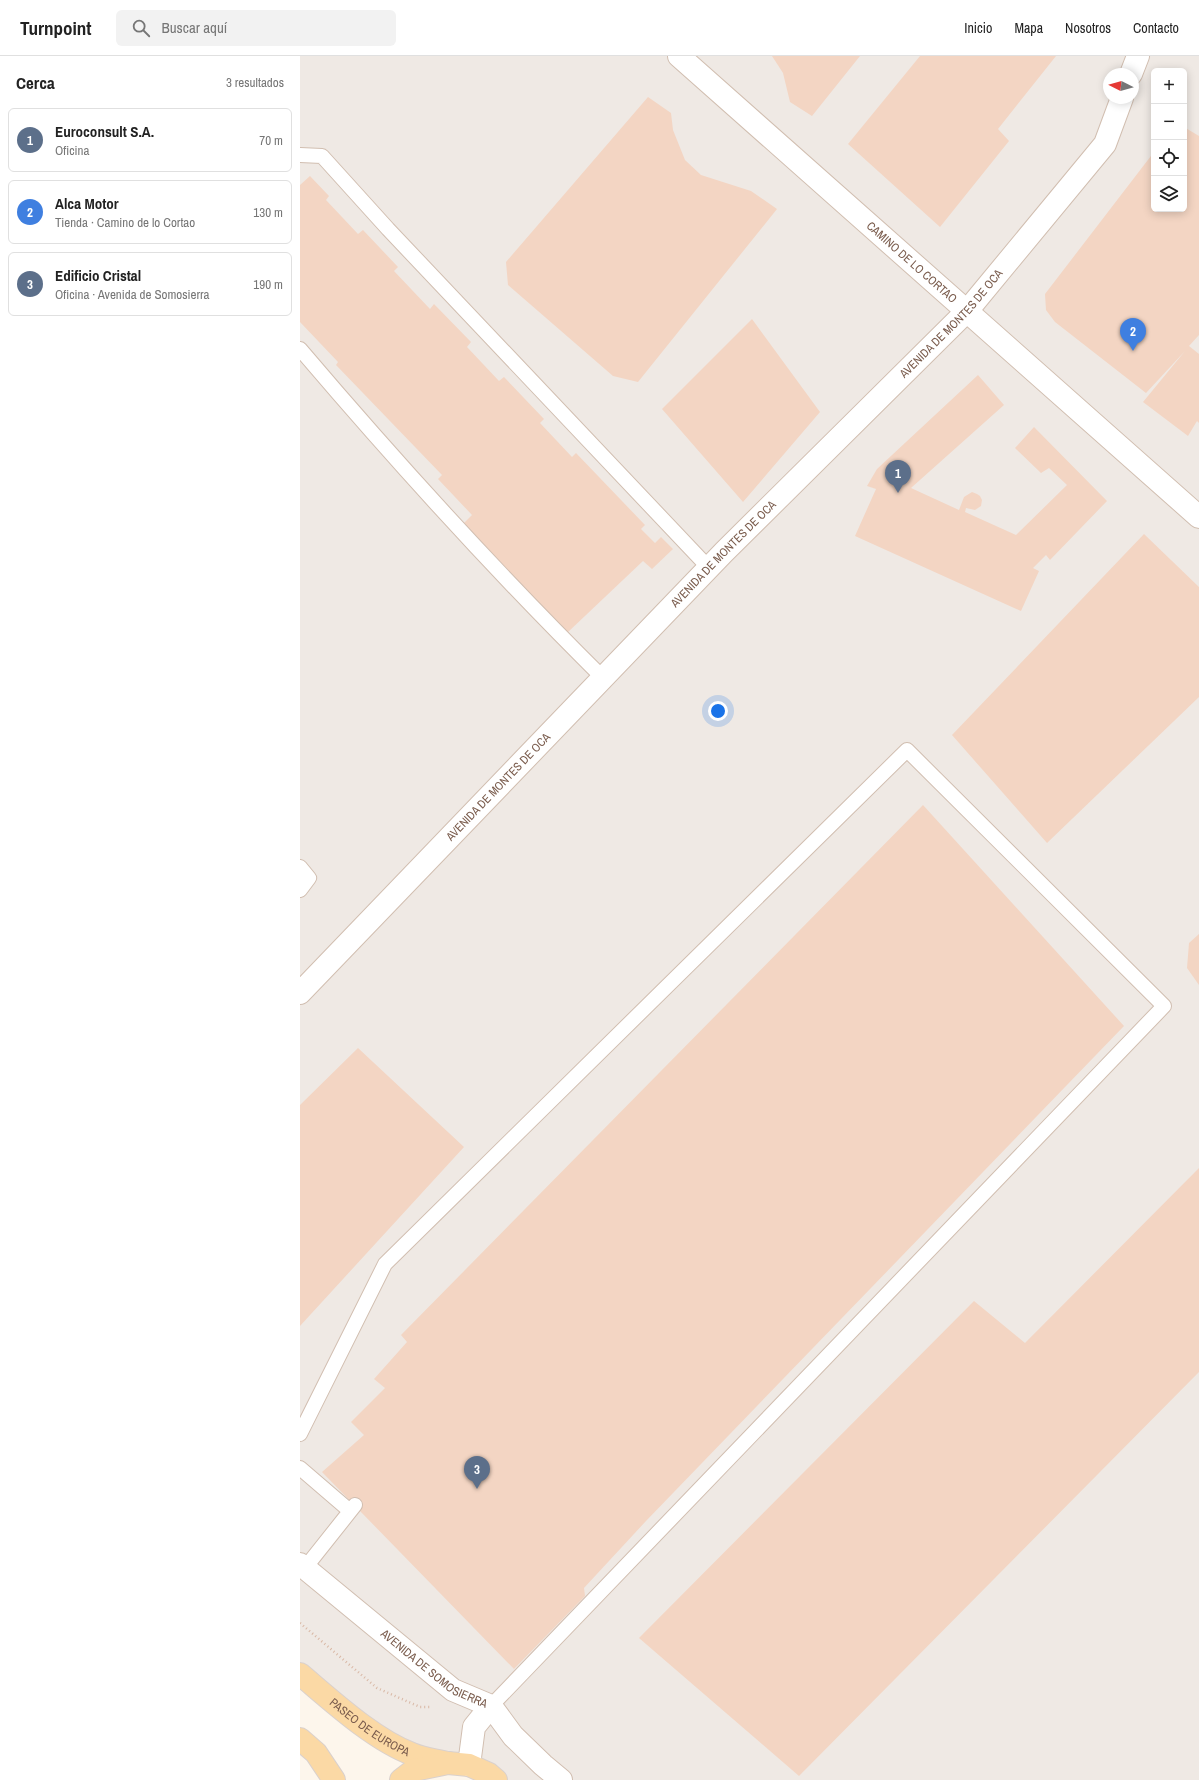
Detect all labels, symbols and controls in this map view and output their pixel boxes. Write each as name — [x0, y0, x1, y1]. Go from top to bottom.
search box — [116, 10, 396, 46]
text: Turnpoint — [20, 15, 92, 41]
icon: search — [130, 17, 152, 39]
text: Buscar aquí — [162, 17, 227, 38]
text: Inicio — [964, 19, 992, 37]
text: Mapa — [1014, 19, 1043, 37]
text: Nosotros — [1065, 19, 1111, 37]
text: Contacto — [1133, 19, 1179, 37]
north arrow — [1103, 68, 1139, 104]
map controls — [1151, 68, 1187, 212]
button: + — [1151, 68, 1187, 104]
text: Cerca — [16, 71, 55, 94]
text: 3 resultados — [226, 74, 284, 91]
button: − — [1151, 104, 1187, 140]
text: Euroconsult S.A. — [55, 121, 154, 142]
text: 1 — [27, 132, 33, 149]
text: 70 m — [259, 132, 283, 149]
button: locate — [1151, 140, 1187, 176]
text: Oficina — [55, 142, 89, 159]
button: layers — [1151, 176, 1187, 212]
text: Alca Motor — [55, 193, 119, 214]
text: 2 — [27, 204, 33, 221]
text: 130 m — [253, 204, 283, 221]
text: Tienda · Camino de lo Cortao — [55, 214, 195, 231]
street label: CAMINO DE LO CORTAO — [863, 218, 961, 307]
text: Edificio Cristal — [55, 265, 141, 286]
street label: AVENIDA DE MONTES DE OCA — [895, 266, 1007, 382]
text: 3 — [27, 276, 33, 293]
text: 190 m — [253, 276, 283, 293]
text: Oficina · Avenida de Somosierra — [55, 286, 210, 303]
pin: 2 — [1120, 318, 1146, 351]
pin: 1 — [885, 460, 911, 493]
street label: AVENIDA DE MONTES DE OCA — [666, 497, 780, 611]
your location — [708, 701, 728, 721]
street label: AVENIDA DE MONTES DE OCA — [442, 729, 554, 845]
pin: 3 — [464, 1456, 490, 1489]
street label: AVENIDA DE SOMOSIERRA — [377, 1625, 490, 1712]
street label: PASEO DE EUROPA — [326, 1695, 412, 1760]

